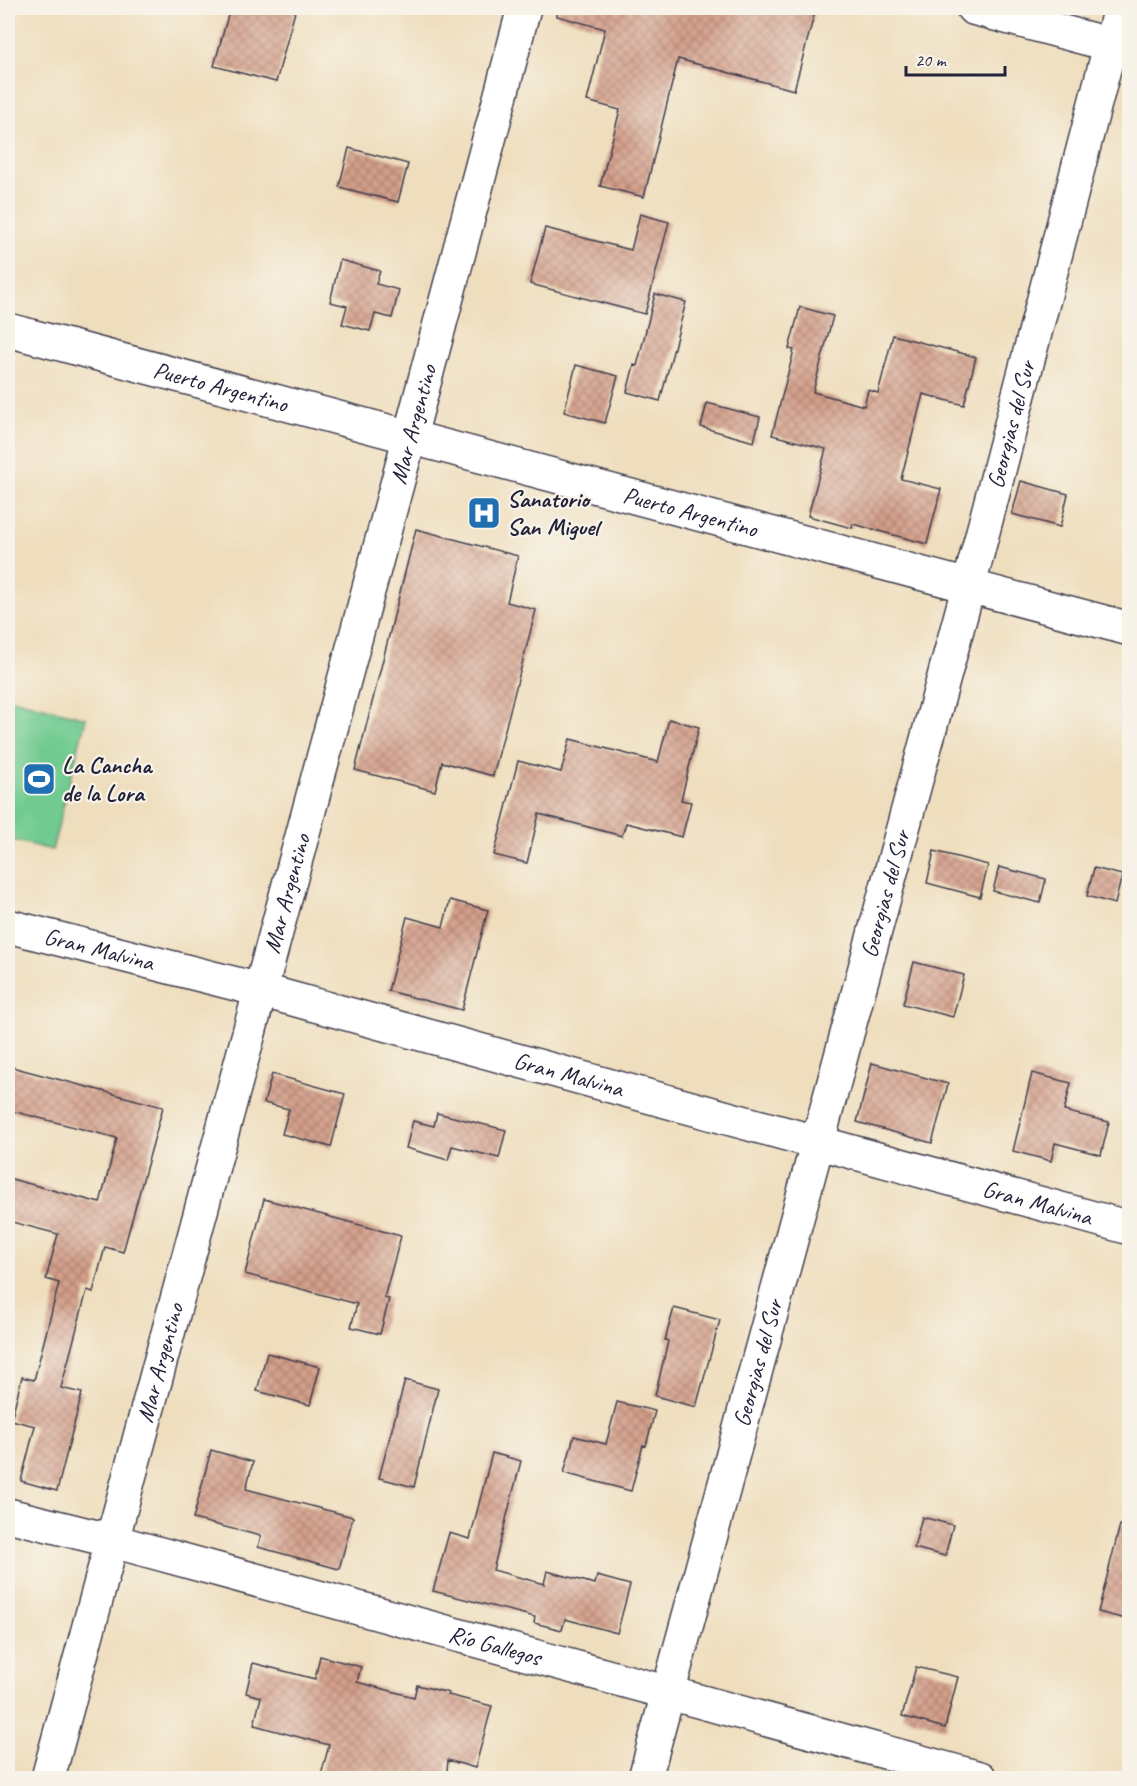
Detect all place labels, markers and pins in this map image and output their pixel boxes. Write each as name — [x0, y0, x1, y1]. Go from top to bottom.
place label: Sanatorio San Miguel — [507, 484, 603, 542]
hospital icon: Sanatorio San Miguel — [466, 495, 502, 531]
place label: La Cancha de la Lora — [62, 750, 153, 808]
sports icon: La Cancha de la Lora — [21, 761, 57, 797]

